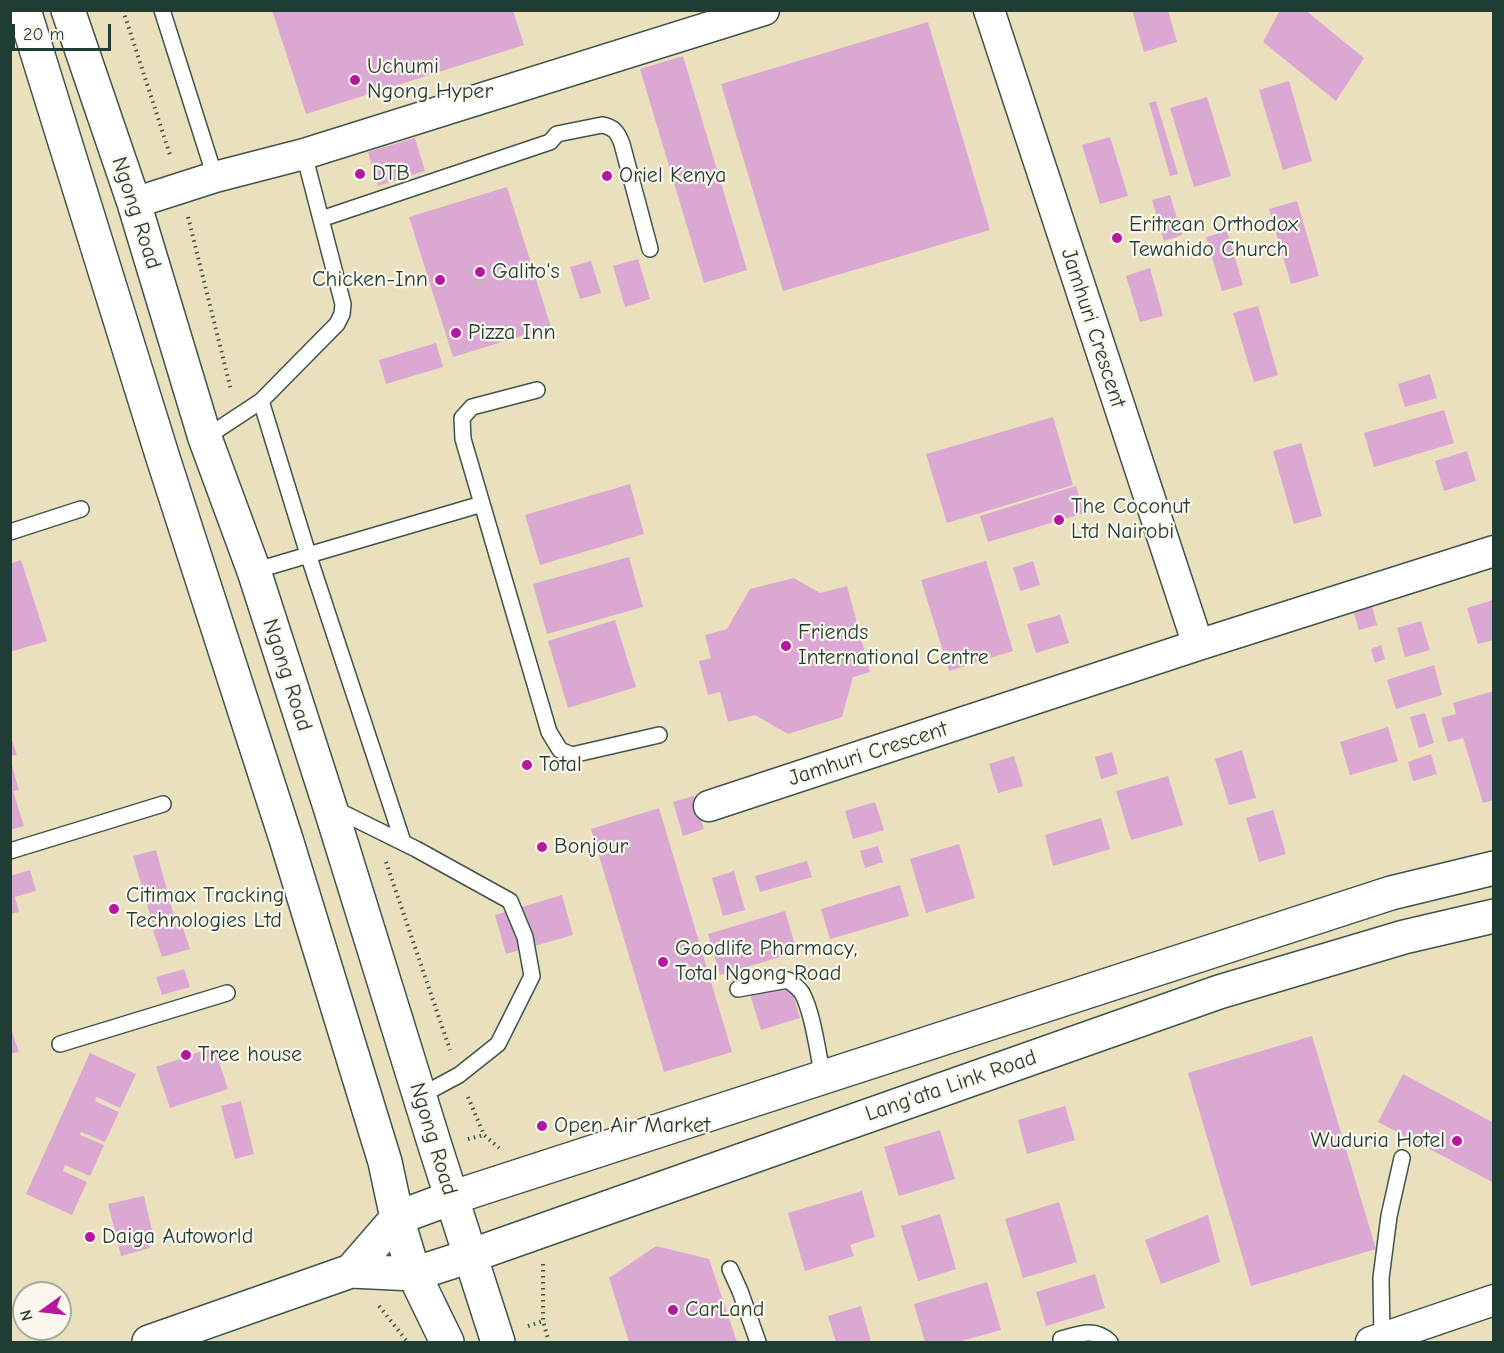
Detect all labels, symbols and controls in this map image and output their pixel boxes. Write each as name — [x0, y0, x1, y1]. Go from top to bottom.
scale bar — [15, 12, 114, 50]
text: 20 m — [23, 24, 64, 45]
place label: Uchumi Ngong Hyper — [367, 54, 493, 106]
marker: Uchumi Ngong Hyper — [348, 73, 362, 87]
street label: Ngong Road — [105, 154, 167, 272]
place label: DTB — [372, 161, 410, 187]
place label: Oriel Kenya — [619, 163, 726, 189]
marker: DTB — [353, 167, 367, 181]
marker: Oriel Kenya — [600, 169, 614, 183]
place label: Eritrean Orthodox Tewahido Church — [1129, 212, 1298, 264]
marker: Eritrean Orthodox Tewahido Church — [1110, 231, 1124, 245]
street label: Jamhuri Crescent — [1055, 245, 1131, 411]
place label: Galito's — [492, 259, 560, 285]
marker: Galito's — [473, 265, 487, 279]
place label: Chicken-Inn — [312, 267, 428, 293]
marker: Chicken-Inn — [433, 273, 447, 287]
place label: Pizza Inn — [468, 320, 556, 346]
marker: Pizza Inn — [449, 326, 463, 340]
place label: The Coconut Ltd Nairobi — [1071, 494, 1190, 546]
marker: The Coconut Ltd Nairobi — [1052, 513, 1066, 527]
street label: Ngong Road — [256, 616, 318, 734]
place label: Friends International Centre — [798, 620, 989, 672]
marker: Friends International Centre — [779, 639, 793, 653]
street label: Jamhuri Crescent — [785, 716, 951, 792]
place label: Total — [539, 752, 582, 778]
marker: Total — [520, 758, 534, 772]
place label: Bonjour — [554, 834, 628, 860]
marker: Bonjour — [535, 840, 549, 854]
place label: Citimax Tracking Technologies Ltd — [126, 883, 284, 934]
marker: Citimax Tracking Technologies Ltd — [107, 902, 121, 916]
place label: Goodlife Pharmacy, Total Ngong Road — [675, 936, 857, 987]
marker: Goodlife Pharmacy, Total Ngong Road — [656, 955, 670, 969]
place label: Tree house — [198, 1042, 302, 1068]
street label: Lang'ata Link Road — [862, 1044, 1040, 1128]
marker: Tree house — [179, 1048, 193, 1062]
street label: Ngong Road — [403, 1079, 463, 1199]
place label: Open Air Market — [554, 1113, 710, 1139]
marker: Open Air Market — [535, 1119, 549, 1133]
place label: Wuduria Hotel — [1311, 1128, 1445, 1154]
marker: Wuduria Hotel — [1450, 1134, 1464, 1148]
place label: Daiga Autoworld — [102, 1224, 253, 1250]
marker: Daiga Autoworld — [83, 1230, 97, 1244]
north arrow — [12, 1281, 72, 1341]
place label: CarLand — [685, 1297, 764, 1323]
marker: CarLand — [666, 1303, 680, 1317]
text: N — [17, 1308, 37, 1323]

